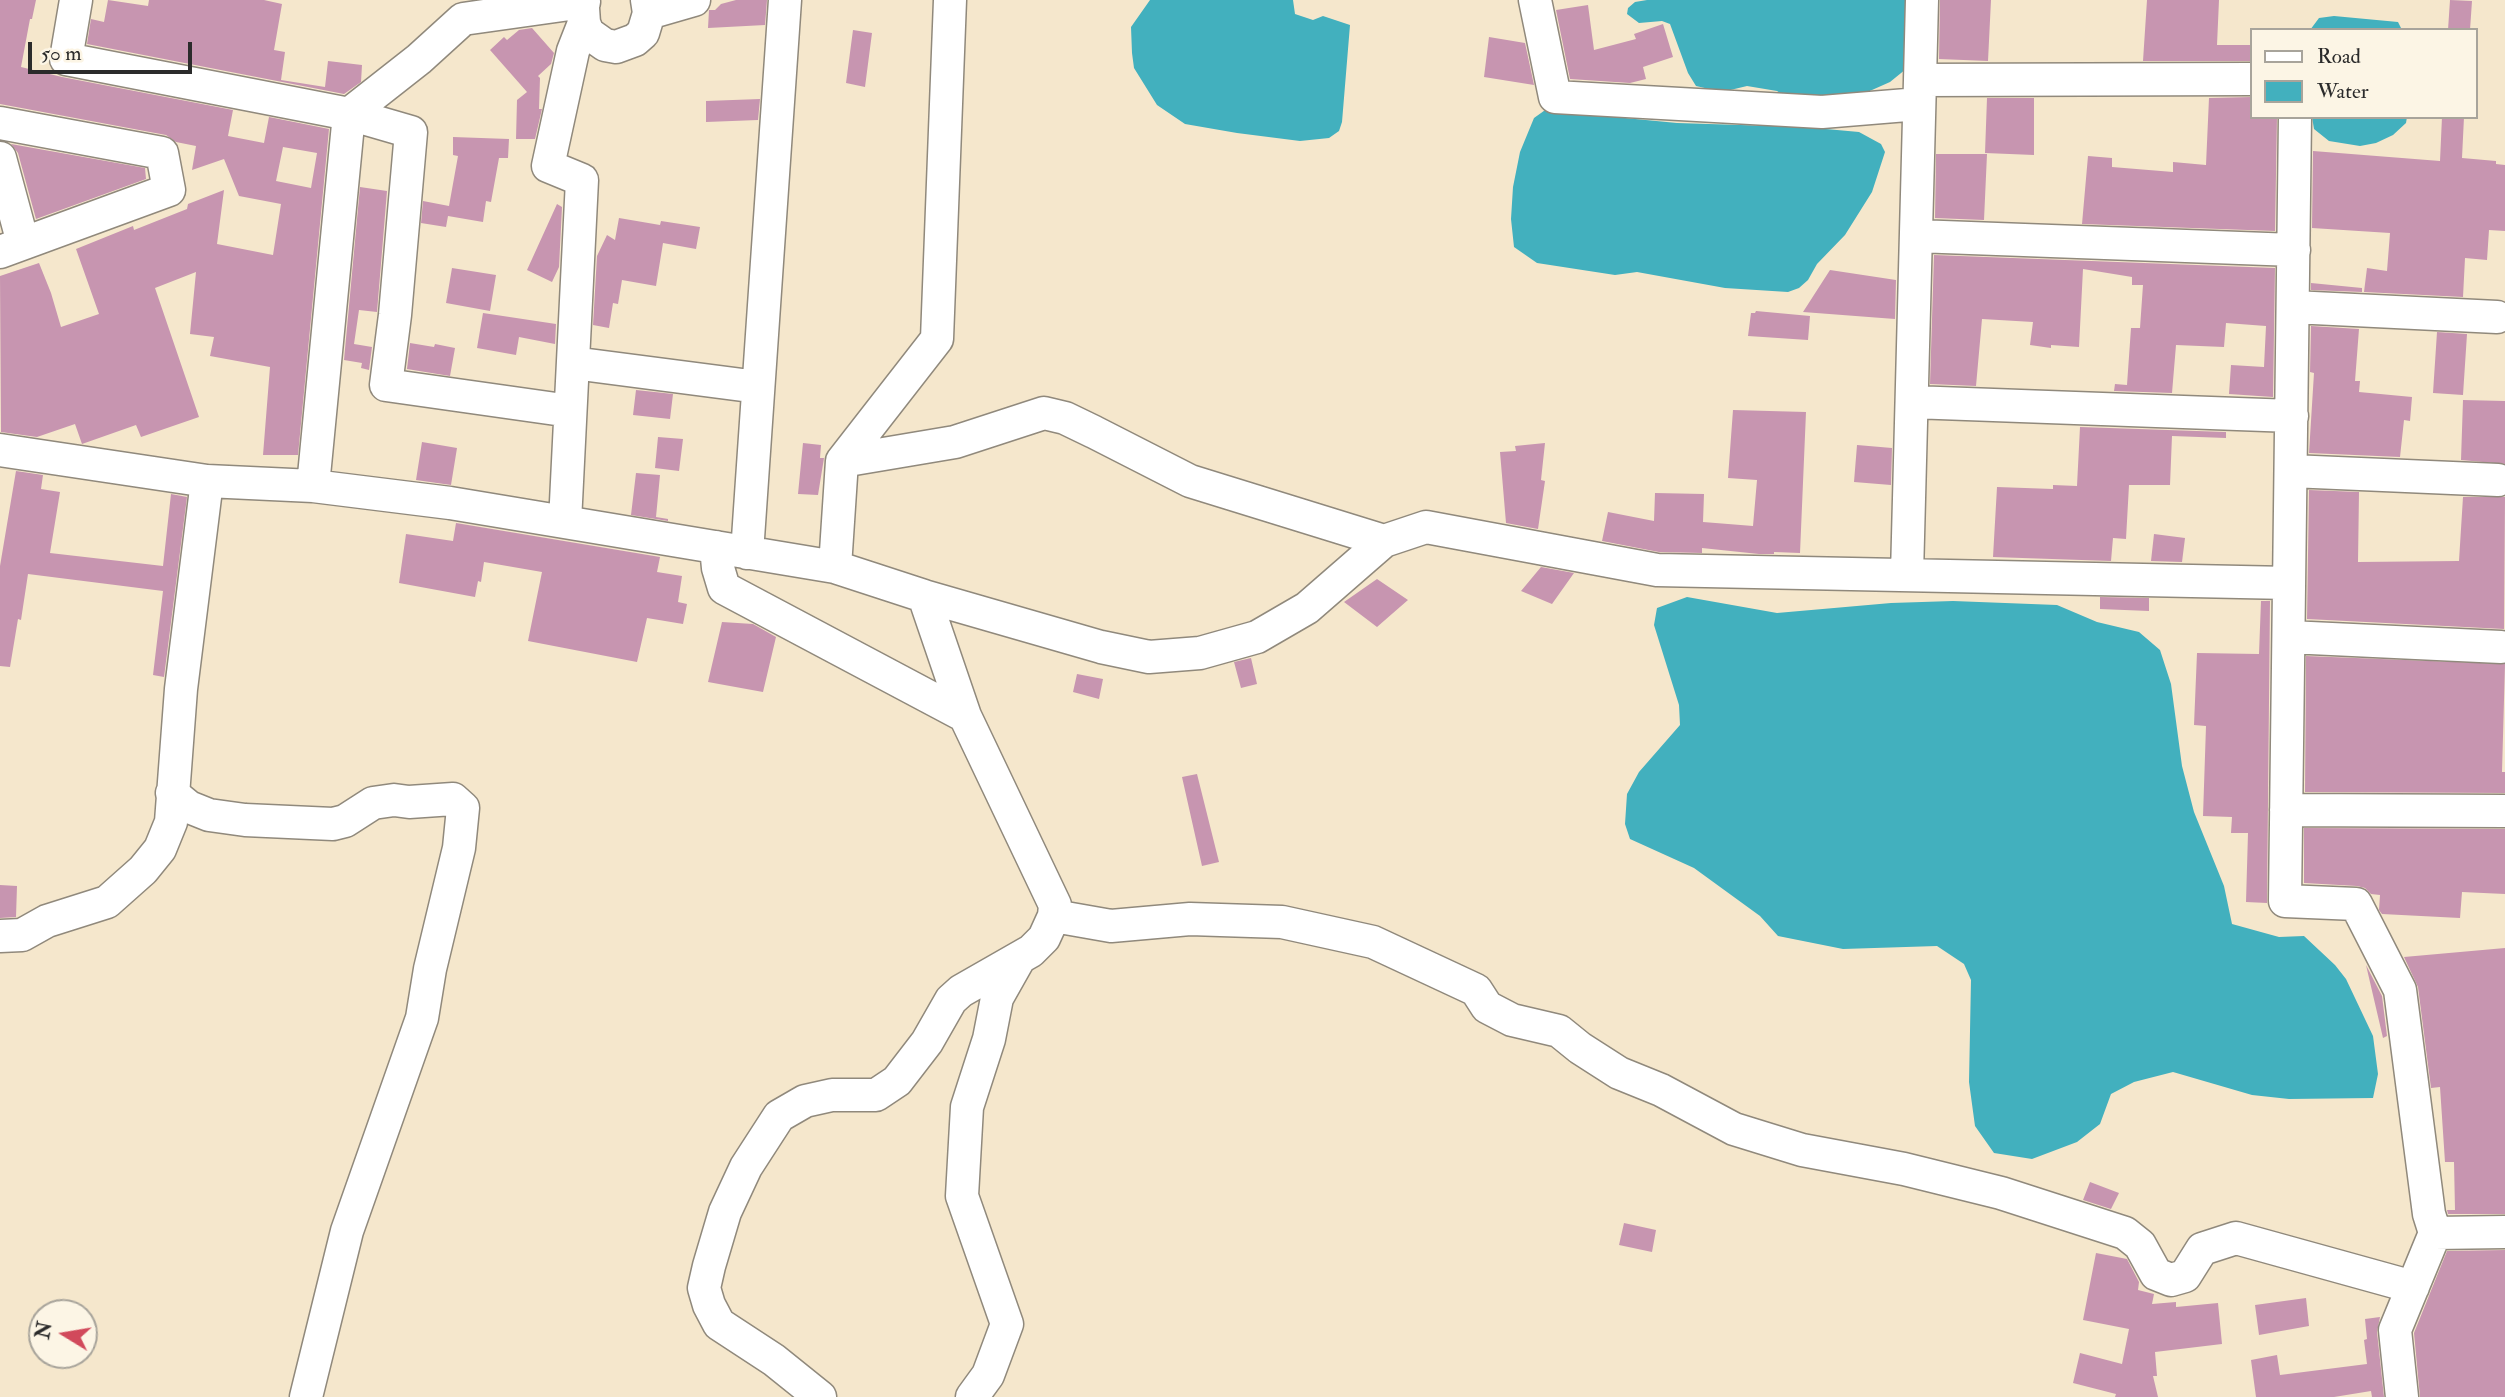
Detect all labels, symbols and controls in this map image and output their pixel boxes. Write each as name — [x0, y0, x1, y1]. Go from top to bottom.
scale bar — [32, 28, 196, 72]
legend — [2250, 28, 2477, 119]
text: 50 m — [41, 40, 82, 67]
text: Road — [2317, 43, 2361, 70]
text: Water — [2317, 78, 2369, 105]
north arrow — [28, 1299, 98, 1369]
text: N — [31, 1320, 58, 1341]

